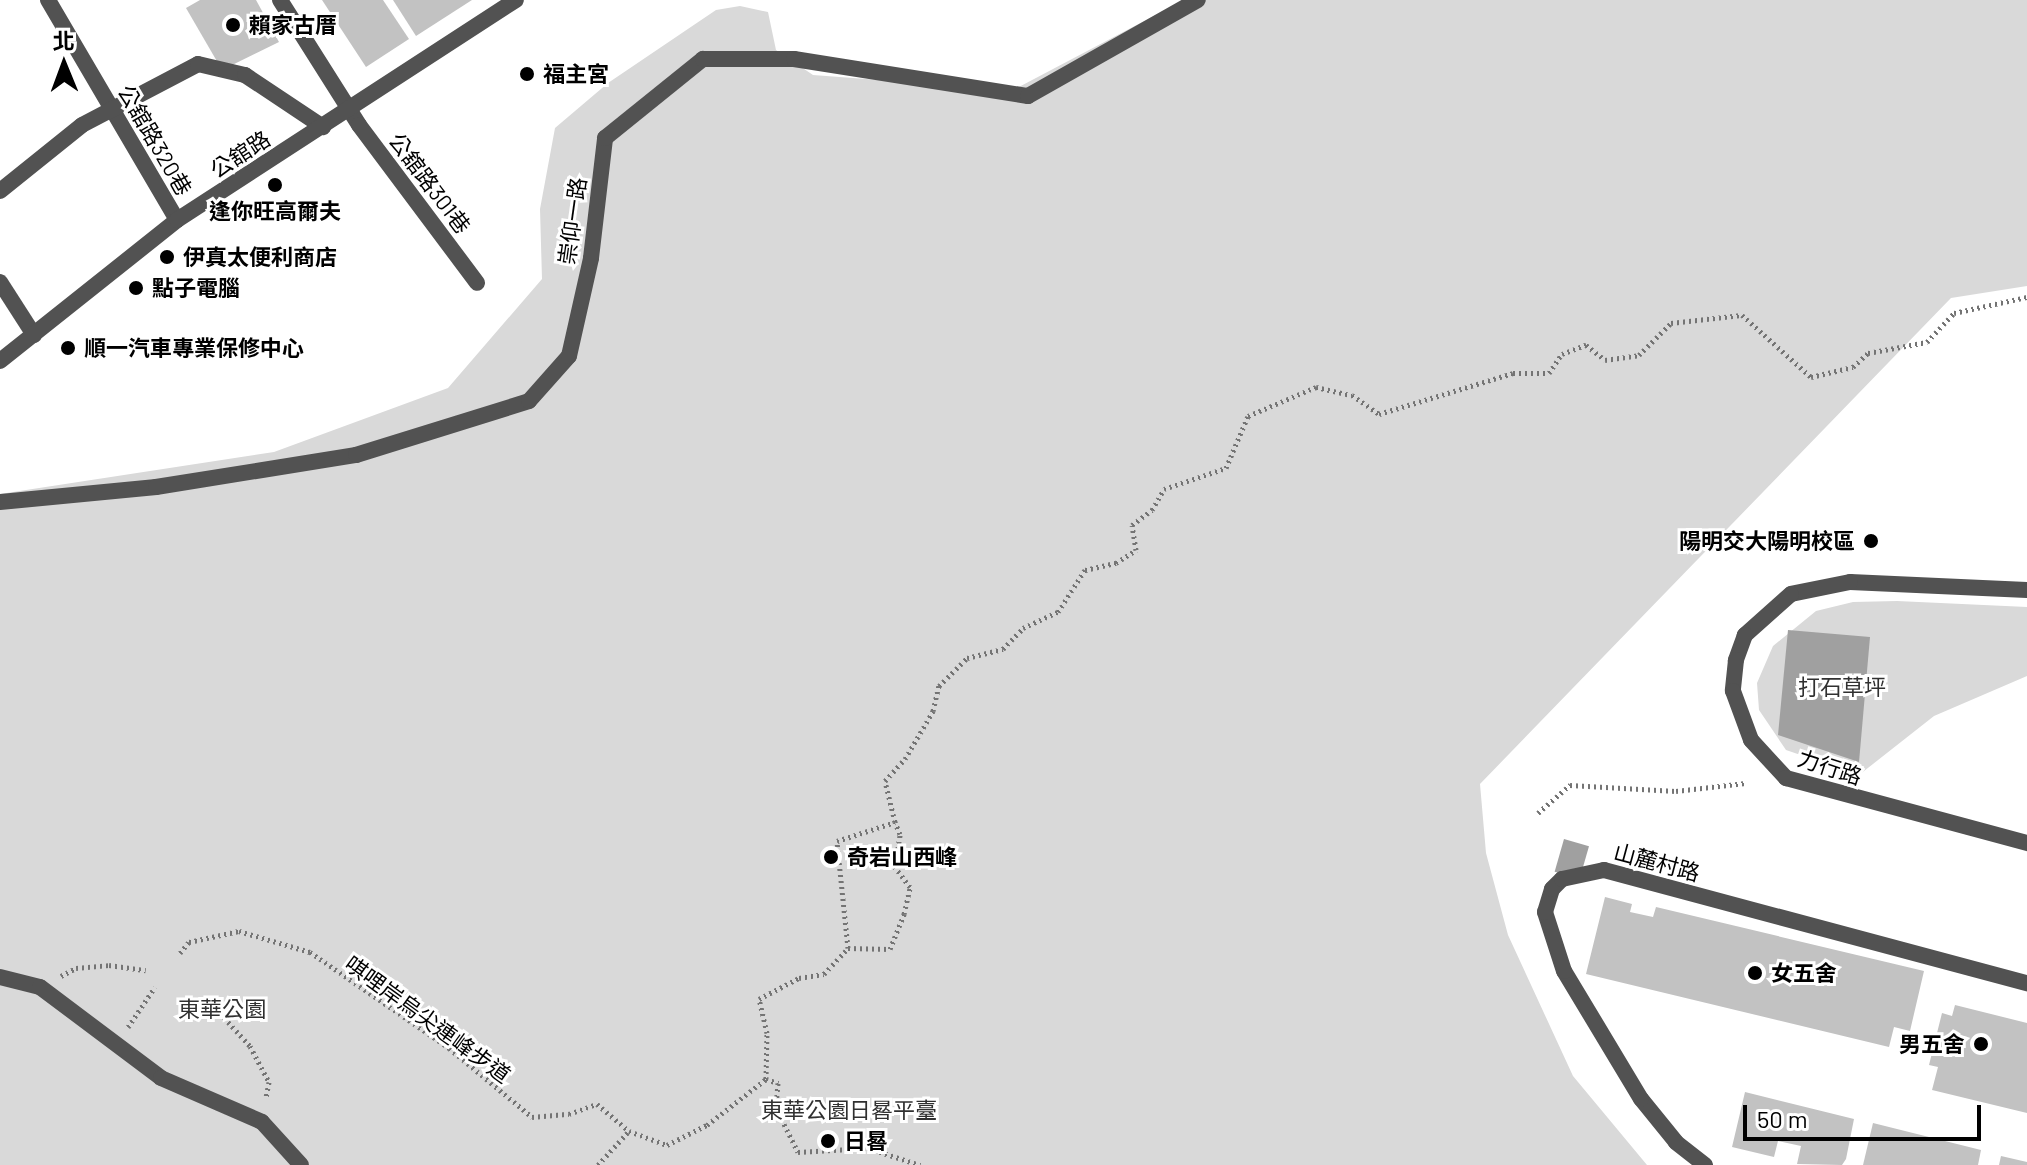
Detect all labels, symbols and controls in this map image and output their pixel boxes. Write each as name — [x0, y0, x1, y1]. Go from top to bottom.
place label: 賴家古厝 — [249, 12, 337, 38]
marker: 賴家古厝 — [224, 16, 242, 34]
north arrow — [24, 24, 104, 104]
text: 北 — [52, 27, 75, 53]
place label: 福主宮 — [543, 61, 609, 87]
marker: 福主宮 — [518, 65, 536, 83]
street label: 公舘路320巷 — [113, 80, 197, 200]
street label: 公舘路 — [205, 125, 275, 183]
street label: 公舘路301巷 — [384, 128, 476, 238]
marker: 逢你旺高爾夫 — [266, 176, 284, 194]
street label: 崇仰一路 — [553, 176, 591, 266]
place label: 逢你旺高爾夫 — [209, 198, 341, 224]
place label: 伊真太便利商店 — [183, 244, 337, 270]
marker: 伊真太便利商店 — [158, 248, 176, 266]
place label: 點子電腦 — [152, 275, 240, 301]
marker: 點子電腦 — [127, 279, 145, 297]
place label: 順一汽車專業保修中心 — [84, 335, 304, 361]
marker: 順一汽車專業保修中心 — [59, 339, 77, 357]
place label: 陽明交大陽明校區 — [1679, 528, 1855, 554]
marker: 陽明交大陽明校區 — [1862, 532, 1880, 550]
park label: 打石草坪 — [1798, 674, 1886, 700]
street label: 力行路 — [1795, 744, 1865, 790]
street label: 山麓村路 — [1611, 838, 1703, 886]
place label: 奇岩山西峰 — [847, 844, 957, 870]
marker: 奇岩山西峰 — [822, 848, 840, 866]
street label: 唭哩岸烏尖連峰步道 — [340, 950, 516, 1088]
place label: 女五舍 — [1771, 960, 1837, 986]
marker: 女五舍 — [1746, 964, 1764, 982]
park label: 東華公園 — [178, 996, 266, 1022]
place label: 男五舍 — [1899, 1031, 1965, 1057]
marker: 男五舍 — [1972, 1035, 1990, 1053]
scale bar — [1747, 1089, 1985, 1139]
park label: 東華公園日晷平臺 — [761, 1097, 937, 1123]
text: 50 m — [1757, 1104, 1808, 1133]
place label: 日晷 — [844, 1128, 888, 1154]
marker: 日晷 — [819, 1132, 837, 1150]

